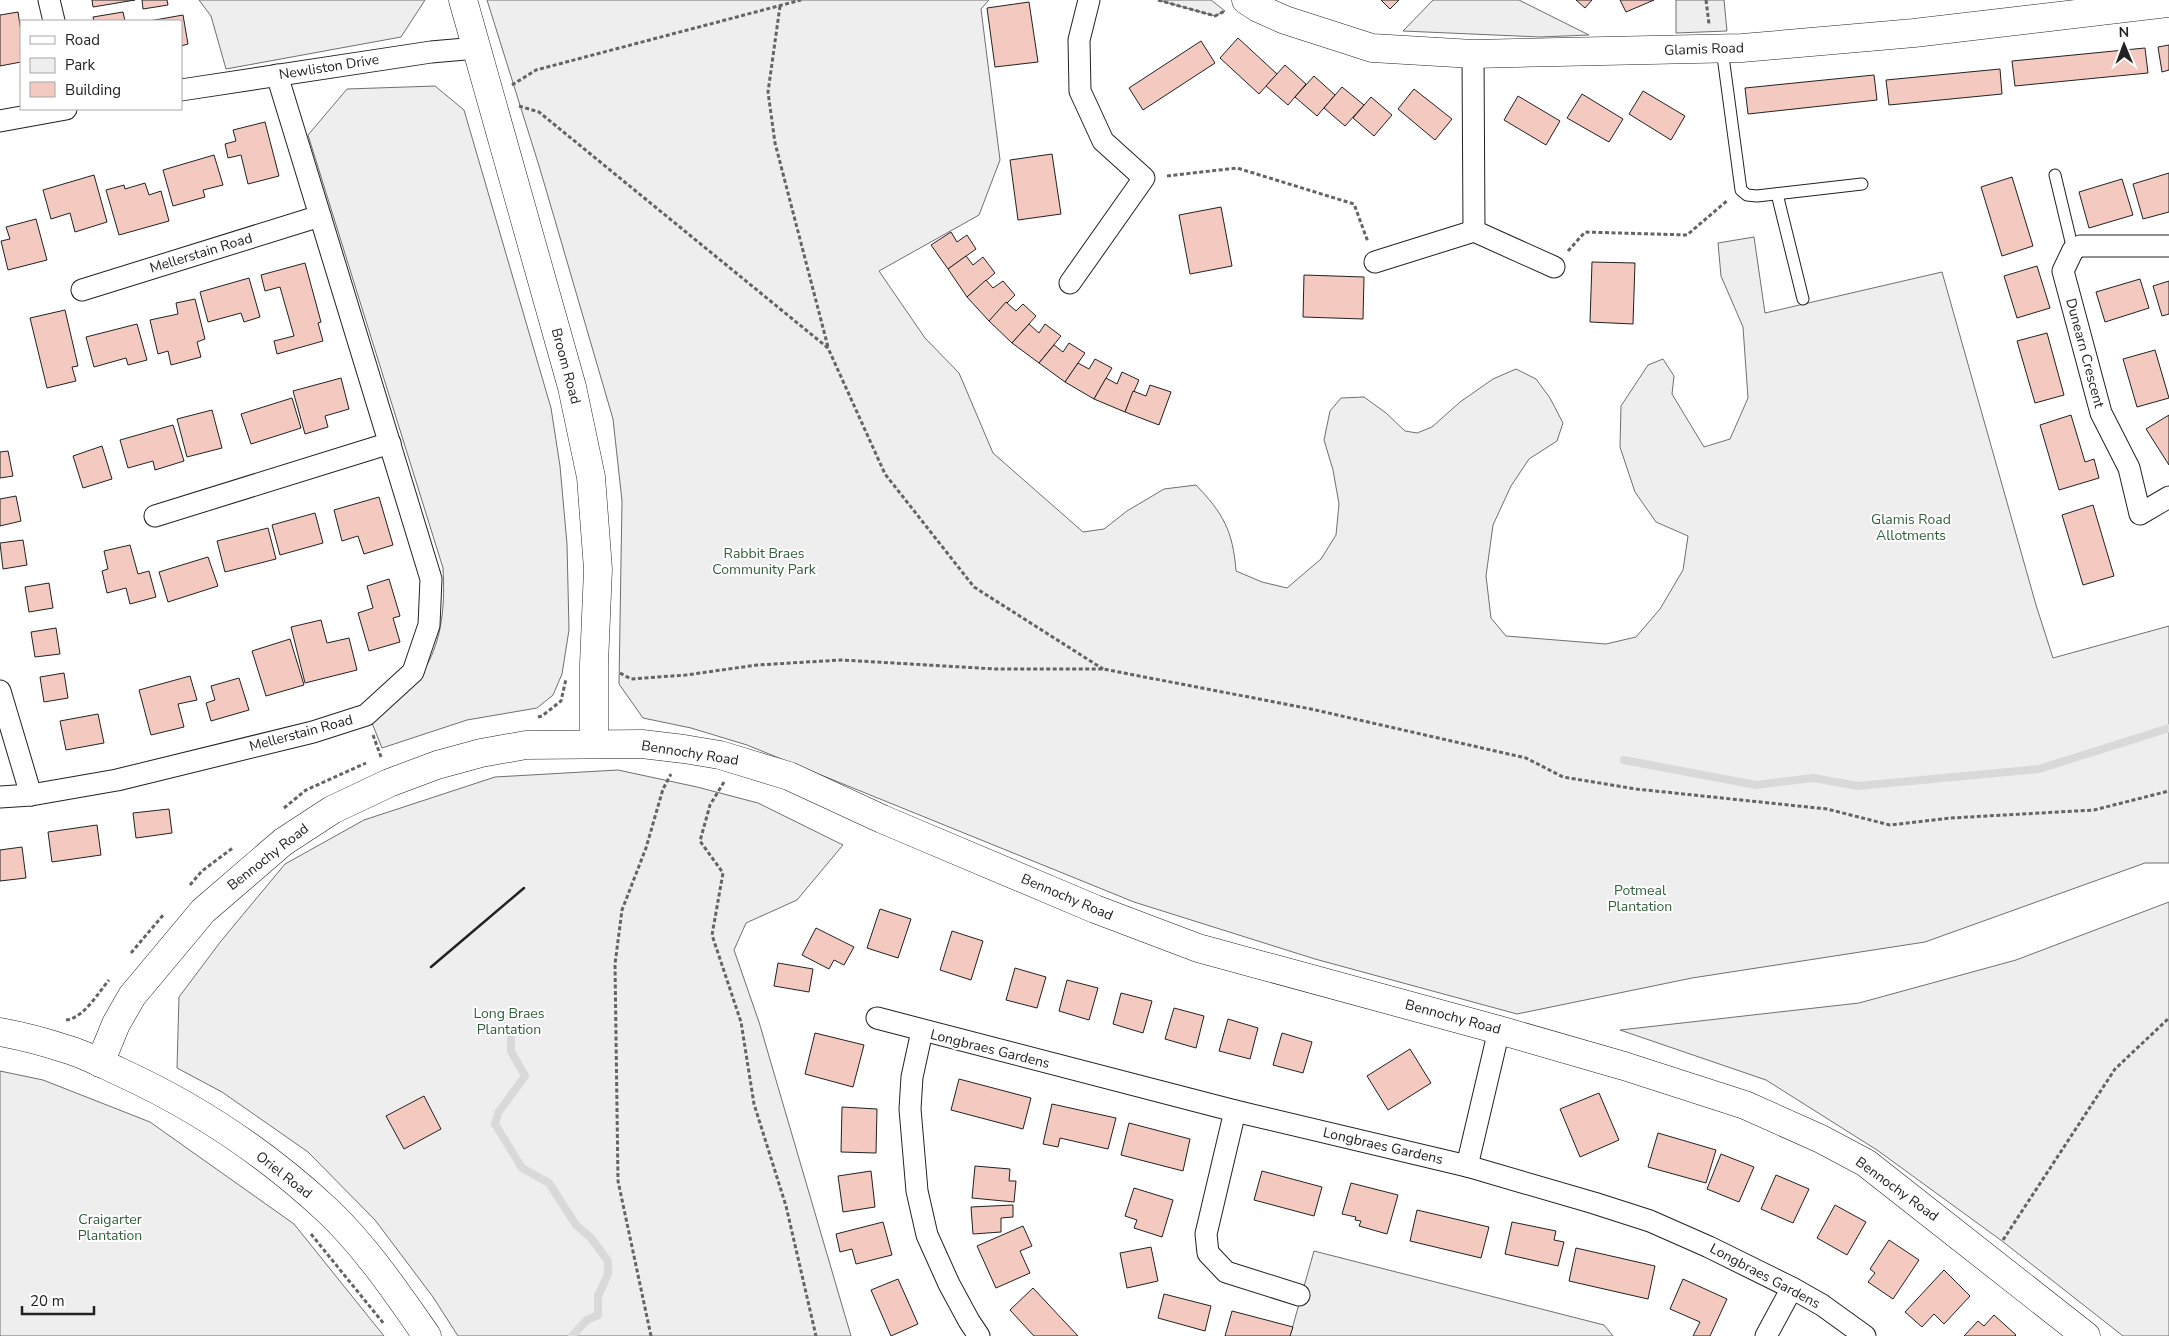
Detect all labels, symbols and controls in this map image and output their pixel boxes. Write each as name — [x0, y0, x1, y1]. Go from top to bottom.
legend — [20, 20, 182, 110]
north arrow — [2099, 20, 2149, 70]
text: N — [2118, 23, 2129, 42]
text: Road — [65, 30, 100, 50]
street label: Glamis Road — [1664, 38, 1744, 60]
street label: Newliston Drive — [278, 50, 380, 84]
text: Park — [65, 55, 95, 75]
text: Building — [65, 80, 121, 100]
street label: Mellerstain Road — [147, 228, 255, 278]
street label: Dunearn Crescent — [2061, 296, 2109, 410]
street label: Broom Road — [547, 326, 585, 406]
park label: Glamis Road Allotments — [1871, 510, 1951, 545]
park label: Rabbit Braes Community Park — [712, 544, 817, 579]
street label: Mellerstain Road — [247, 710, 355, 756]
street label: Bennochy Road — [640, 736, 740, 770]
street label: Bennochy Road — [223, 819, 313, 895]
street label: Bennochy Road — [1018, 869, 1116, 925]
park label: Potmeal Plantation — [1608, 881, 1672, 916]
street label: Bennochy Road — [1403, 995, 1503, 1039]
park label: Long Braes Plantation — [473, 1004, 545, 1039]
street label: Longbraes Gardens — [928, 1025, 1052, 1073]
street label: Longbraes Gardens — [1321, 1123, 1445, 1169]
street label: Oriel Road — [252, 1147, 316, 1203]
street label: Bennochy Road — [1852, 1152, 1942, 1226]
park label: Craigarter Plantation — [78, 1210, 142, 1245]
street label: Longbraes Gardens — [1706, 1239, 1824, 1313]
scale bar — [22, 1284, 95, 1316]
text: 20 m — [30, 1291, 65, 1311]

